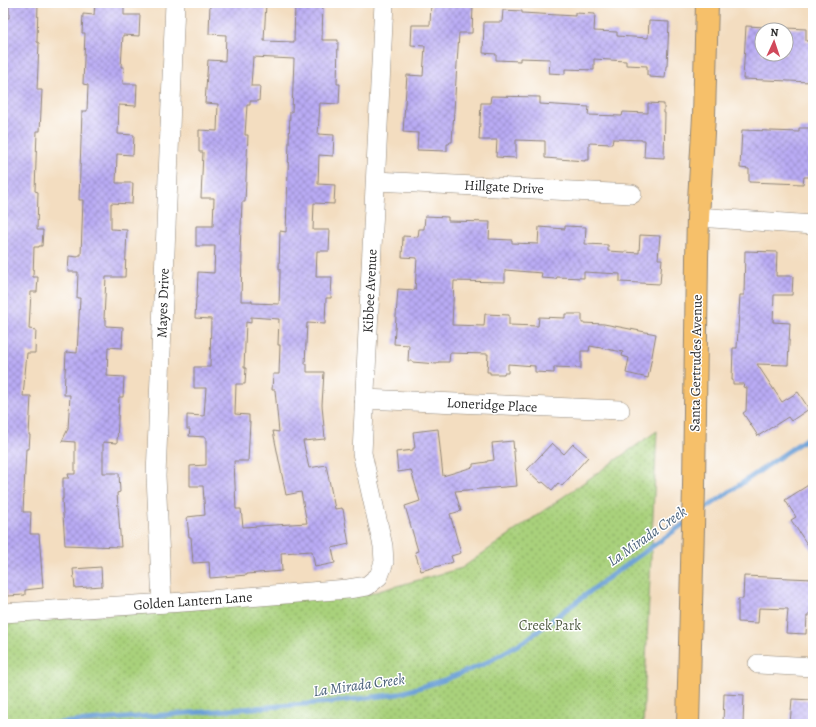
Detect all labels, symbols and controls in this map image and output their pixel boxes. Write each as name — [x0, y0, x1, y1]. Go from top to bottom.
north arrow — [754, 22, 794, 62]
text: N — [770, 25, 779, 40]
street label: Hillgate Drive — [464, 175, 544, 199]
street label: Kibbee Avenue — [358, 249, 382, 333]
street label: Mayes Drive — [152, 268, 174, 338]
street label: Santa Gertrudes Avenue — [685, 294, 707, 432]
street label: Loneridge Place — [446, 393, 538, 417]
water label: La Mirada Creek — [603, 501, 691, 571]
street label: Golden Lantern Lane — [133, 587, 253, 615]
park label: Creek Park — [519, 616, 581, 635]
water label: La Mirada Creek — [312, 669, 406, 701]

